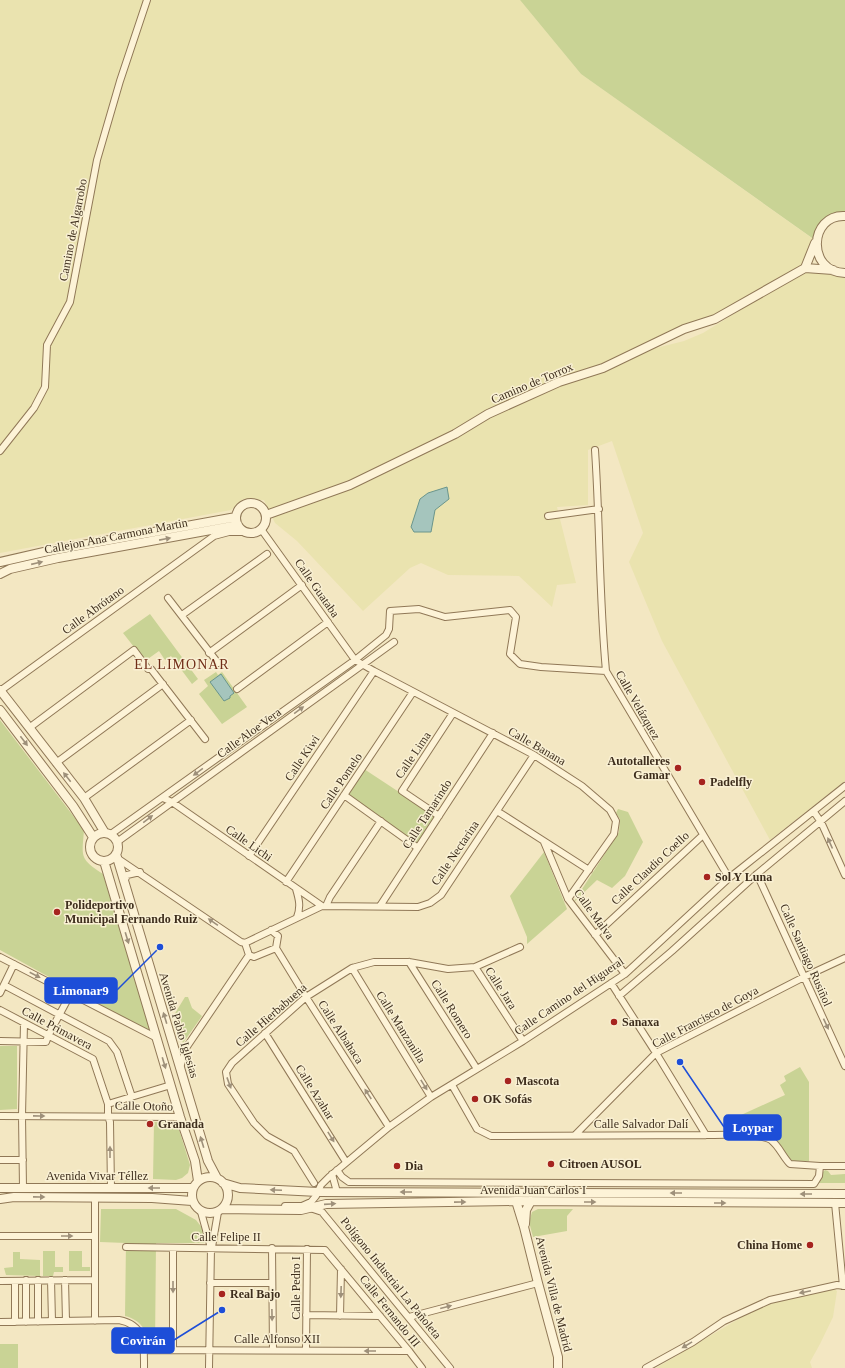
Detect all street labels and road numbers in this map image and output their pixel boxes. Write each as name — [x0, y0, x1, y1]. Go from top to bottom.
street label: Camino de Algarrobo — [56, 178, 90, 282]
street label: Camino de Torrox — [489, 359, 575, 407]
street label: Callejon Ana Carmona Martin — [43, 515, 189, 557]
street label: Calle Guataba — [292, 556, 343, 621]
street label: Calle Abrótano — [59, 583, 127, 637]
street label: Calle Velázquez — [613, 668, 663, 742]
street label: Calle Aloe Vera — [214, 705, 284, 761]
street label: Calle Banana — [506, 724, 569, 768]
street label: Calle Lima — [392, 728, 434, 781]
street label: Calle Kiwi — [282, 732, 323, 784]
street label: Calle Pomelo — [317, 750, 365, 812]
street label: Calle Tamarindo — [399, 777, 455, 851]
street label: Calle Nectarina — [428, 817, 482, 888]
street label: Calle Lichi — [223, 822, 276, 864]
street label: Calle Claudio Coello — [608, 828, 692, 908]
street label: Calle Malva — [571, 886, 617, 943]
street label: Calle Santiago Rusiñol — [777, 902, 835, 1009]
street label: Calle Camino del Higueral — [512, 954, 627, 1038]
street label: Calle Jara — [482, 964, 520, 1012]
street label: Avenida Pablo Iglesias — [156, 970, 202, 1080]
street label: Calle Romero — [428, 977, 476, 1041]
street label: Calle Hierbabuena — [233, 980, 310, 1050]
street label: Calle Francisco de Goya — [649, 983, 761, 1051]
street label: Calle Manzanilla — [373, 988, 429, 1066]
street label: Calle Albahaca — [315, 998, 367, 1067]
street label: Calle Primavera — [19, 1004, 95, 1053]
street label: Calle Azahar — [293, 1062, 337, 1122]
street label: Calle Otoño — [115, 1098, 173, 1114]
street label: Calle Salvador Dalí — [594, 1117, 689, 1131]
street label: Avenida Vivar Téllez — [46, 1169, 148, 1183]
street label: Avenida Juan Carlos I — [480, 1183, 586, 1197]
street label: Polígono Industrial La Pañoleta — [338, 1214, 445, 1342]
street label: Calle Felipe II — [191, 1230, 261, 1244]
street label: Avenida Villa de Madrid — [533, 1235, 575, 1353]
street label: Calle Pedro I — [289, 1256, 303, 1320]
street label: Calle Fernando III — [357, 1272, 423, 1350]
street label: Calle Alfonso XII — [234, 1332, 320, 1346]

